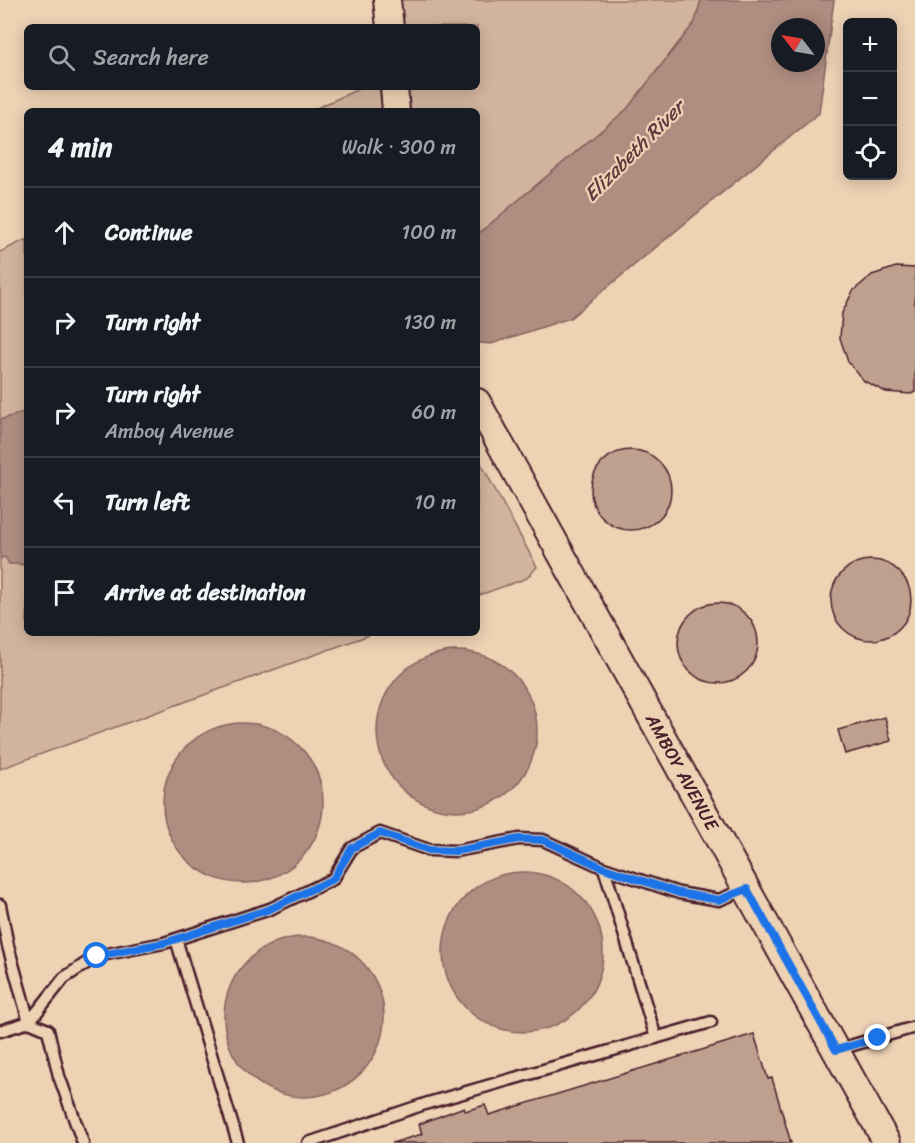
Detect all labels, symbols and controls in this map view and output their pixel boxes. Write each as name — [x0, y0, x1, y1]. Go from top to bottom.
north arrow — [771, 18, 825, 72]
map controls — [843, 18, 897, 180]
button: + — [843, 18, 897, 72]
search box — [24, 24, 480, 90]
text: Search here — [93, 38, 209, 77]
icon: search — [45, 41, 78, 74]
button: − — [843, 72, 897, 126]
water label: Elizabeth River — [575, 89, 696, 210]
text: 4 min — [48, 124, 112, 170]
button: locate — [843, 126, 897, 180]
text: Walk · 300 m — [342, 130, 456, 165]
text: Continue — [105, 213, 193, 252]
text: 100 m — [402, 215, 456, 250]
icon: ahead — [48, 216, 81, 249]
text: Turn right — [105, 303, 200, 342]
text: 130 m — [403, 305, 456, 340]
icon: right — [48, 306, 81, 339]
text: Turn right — [105, 375, 200, 414]
text: 60 m — [411, 395, 456, 430]
icon: right — [48, 396, 81, 429]
text: Amboy Avenue — [105, 414, 234, 449]
text: Turn left — [105, 483, 190, 522]
text: 10 m — [414, 485, 456, 520]
icon: left — [48, 486, 81, 519]
text: Arrive at destination — [105, 573, 306, 612]
icon: arrive — [48, 576, 81, 609]
street label: AMBOY AVENUE — [636, 707, 728, 837]
route start — [83, 942, 109, 968]
route end — [864, 1024, 890, 1050]

